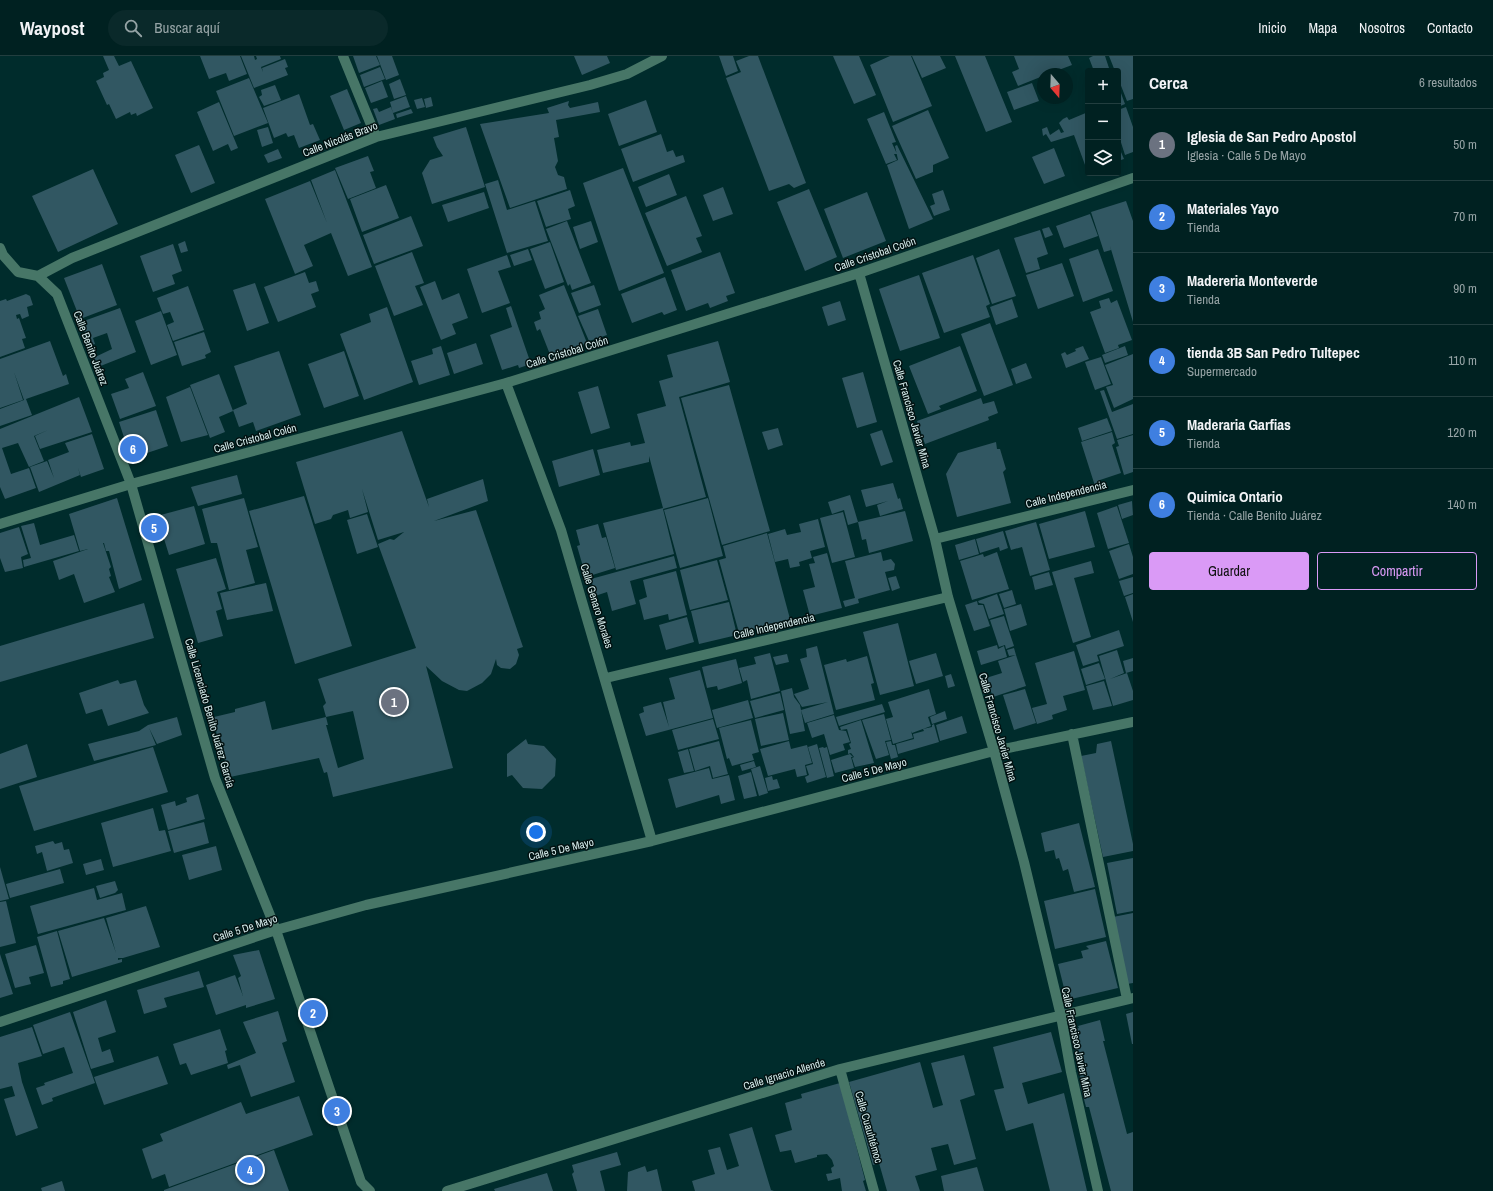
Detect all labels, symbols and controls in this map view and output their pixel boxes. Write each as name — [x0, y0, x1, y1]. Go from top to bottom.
search box — [108, 10, 388, 46]
text: Waypost — [20, 15, 84, 41]
icon: search — [122, 17, 144, 39]
text: Buscar aquí — [154, 17, 220, 38]
text: Inicio — [1258, 19, 1286, 37]
text: Mapa — [1308, 19, 1337, 37]
text: Nosotros — [1359, 19, 1405, 37]
text: Contacto — [1427, 19, 1473, 37]
north arrow — [1037, 68, 1073, 104]
map controls — [1085, 68, 1121, 176]
button: + — [1085, 68, 1121, 104]
text: Cerca — [1149, 71, 1188, 94]
text: 6 resultados — [1419, 74, 1477, 91]
button: − — [1085, 104, 1121, 140]
street label: Calle Nicolás Bravo — [301, 118, 379, 160]
text: Iglesia de San Pedro Apostol — [1187, 126, 1356, 147]
text: 1 — [1159, 136, 1165, 153]
text: 50 m — [1453, 136, 1477, 153]
button: layers — [1085, 140, 1121, 176]
text: Iglesia · Calle 5 De Mayo — [1187, 147, 1306, 164]
text: Materiales Yayo — [1187, 198, 1279, 219]
text: 2 — [1159, 208, 1165, 225]
text: 70 m — [1453, 208, 1477, 225]
text: Tienda — [1187, 219, 1220, 236]
street label: Calle Cristobal Colón — [832, 234, 918, 274]
text: Madereria Monteverde — [1187, 270, 1318, 291]
text: 3 — [1159, 280, 1165, 297]
text: 90 m — [1453, 280, 1477, 297]
text: Tienda — [1187, 291, 1220, 308]
street label: Calle Benito Juárez — [70, 309, 112, 388]
street label: Calle Cristobal Colón — [524, 333, 610, 371]
text: tienda 3B San Pedro Tultepec — [1187, 342, 1360, 363]
text: 4 — [1159, 352, 1165, 369]
text: 110 m — [1448, 352, 1477, 369]
street label: Calle Francisco Javier Mina — [890, 358, 934, 470]
text: Supermercado — [1187, 363, 1257, 380]
text: Maderaria Garfias — [1187, 414, 1291, 435]
street label: Calle Cristobal Colón — [212, 420, 298, 456]
text: 5 — [1159, 424, 1165, 441]
text: 120 m — [1447, 424, 1477, 441]
pin: 6 — [120, 434, 146, 464]
text: Tienda — [1187, 435, 1220, 452]
street label: Calle Independencia — [1024, 477, 1108, 511]
text: Quimica Ontario — [1187, 486, 1283, 507]
text: 6 — [1159, 496, 1165, 513]
text: 140 m — [1447, 496, 1477, 513]
text: Tienda · Calle Benito Juárez — [1187, 507, 1322, 524]
pin: 5 — [141, 513, 167, 543]
button: Guardar — [1149, 552, 1309, 590]
button: Compartir — [1317, 552, 1477, 590]
street label: Calle Genaro Morales — [577, 562, 617, 650]
street label: Calle Independencia — [732, 610, 816, 642]
street label: Calle Licenciado Benito Juárez García — [182, 637, 238, 789]
street label: Calle Francisco Javier Mina — [976, 671, 1020, 783]
pin: 1 — [381, 687, 407, 717]
street label: Calle 5 De Mayo — [840, 755, 908, 785]
your location — [526, 822, 546, 842]
street label: Calle 5 De Mayo — [527, 835, 595, 863]
street label: Calle 5 De Mayo — [211, 911, 279, 945]
street label: Calle Francisco Javier Mina — [1058, 986, 1096, 1098]
pin: 2 — [300, 998, 326, 1028]
street label: Calle Ignacio Allende — [741, 1055, 827, 1093]
street label: Calle Cuauhtémoc — [852, 1089, 886, 1165]
pin: 3 — [324, 1096, 350, 1126]
pin: 4 — [237, 1155, 263, 1185]

